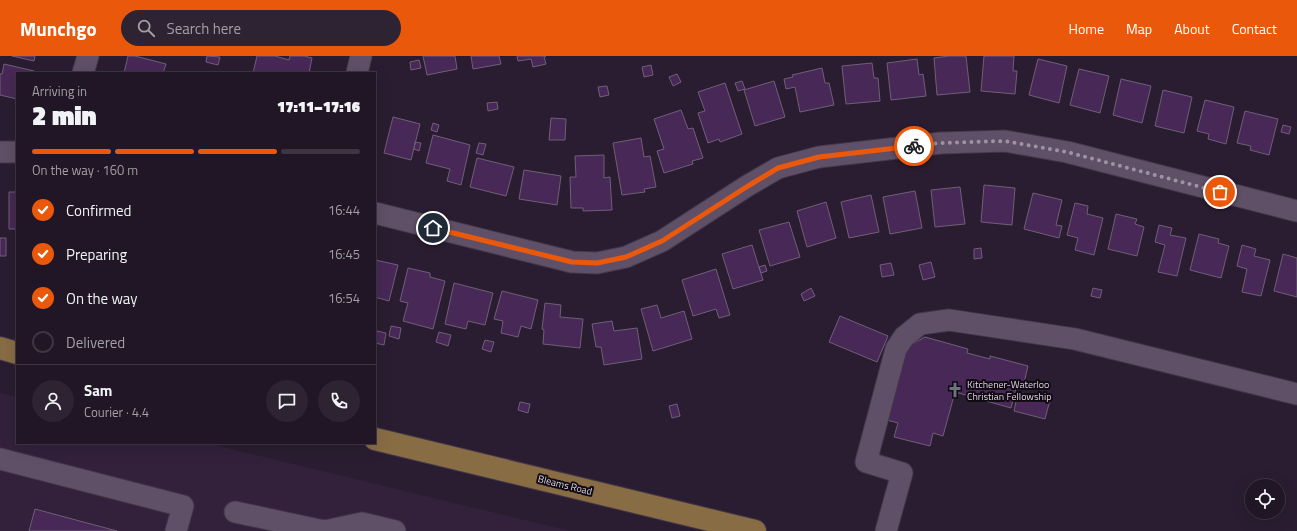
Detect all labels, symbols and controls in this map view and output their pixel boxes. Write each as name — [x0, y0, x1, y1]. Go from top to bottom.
search box — [121, 10, 401, 46]
text: Munchgo — [20, 14, 97, 43]
icon: search — [135, 17, 157, 39]
text: Search here — [167, 17, 241, 40]
text: Home — [1069, 18, 1104, 39]
text: Map — [1126, 18, 1152, 39]
text: About — [1174, 18, 1210, 39]
text: Contact — [1232, 18, 1277, 39]
text: Arriving in — [32, 81, 87, 101]
text: 17:11–17:16 — [277, 95, 360, 118]
text: 2 min — [32, 96, 97, 135]
courier — [894, 126, 934, 166]
icon: bike — [903, 135, 925, 157]
text: On the way · 160 m — [32, 160, 138, 180]
pin — [1203, 175, 1237, 209]
icon: bag — [1209, 181, 1231, 203]
icon: check — [32, 199, 54, 221]
text: Confirmed — [66, 199, 131, 222]
text: 16:44 — [328, 200, 360, 220]
pin — [416, 211, 450, 245]
icon: home — [422, 217, 444, 239]
icon: check — [32, 243, 54, 265]
text: Preparing — [66, 243, 127, 266]
text: 16:45 — [328, 244, 360, 264]
icon: check — [32, 287, 54, 309]
text: On the way — [66, 287, 138, 310]
text: 16:54 — [328, 288, 360, 308]
text: Delivered — [66, 331, 125, 354]
place label: Kitchener-Waterloo Christian Fellowship — [967, 377, 1051, 404]
text: Sam — [84, 379, 112, 402]
button: person — [32, 380, 74, 422]
button: chat — [266, 380, 308, 422]
button: phone — [318, 380, 360, 422]
church icon: Kitchener-Waterloo Christian Fellowship — [946, 381, 964, 399]
text: Courier · 4.4 — [84, 402, 149, 422]
street label: Bleams Road — [536, 471, 594, 499]
map controls — [1245, 479, 1285, 519]
button: locate — [1245, 479, 1285, 519]

